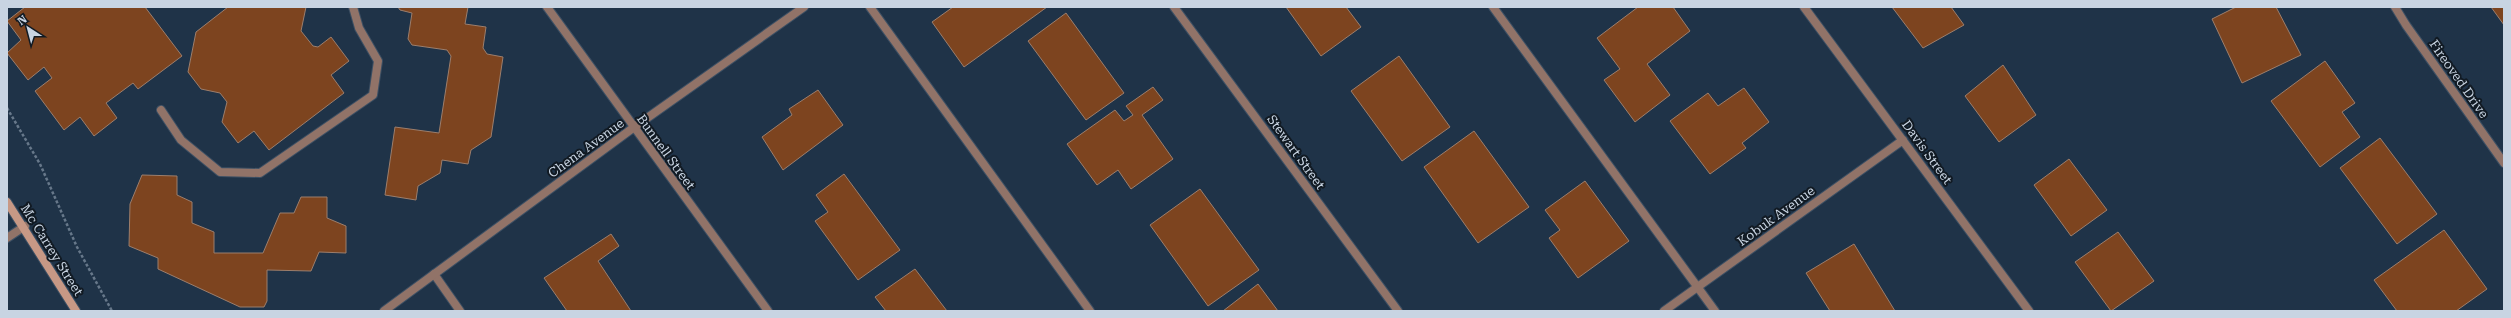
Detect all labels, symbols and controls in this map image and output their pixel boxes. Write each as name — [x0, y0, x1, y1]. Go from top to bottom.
north arrow — [8, 8, 48, 48]
text: N — [15, 12, 30, 28]
street label: Fireoved Drive — [2426, 37, 2492, 121]
street label: Bunnell Street — [634, 112, 698, 193]
street label: Stewart Street — [1264, 112, 1328, 192]
street label: Chena Avenue — [545, 115, 627, 181]
street label: Davis Street — [1899, 117, 1955, 187]
street label: Kobuk Avenue — [1734, 183, 1818, 249]
street label: Mc Carrey Street — [18, 201, 86, 299]

